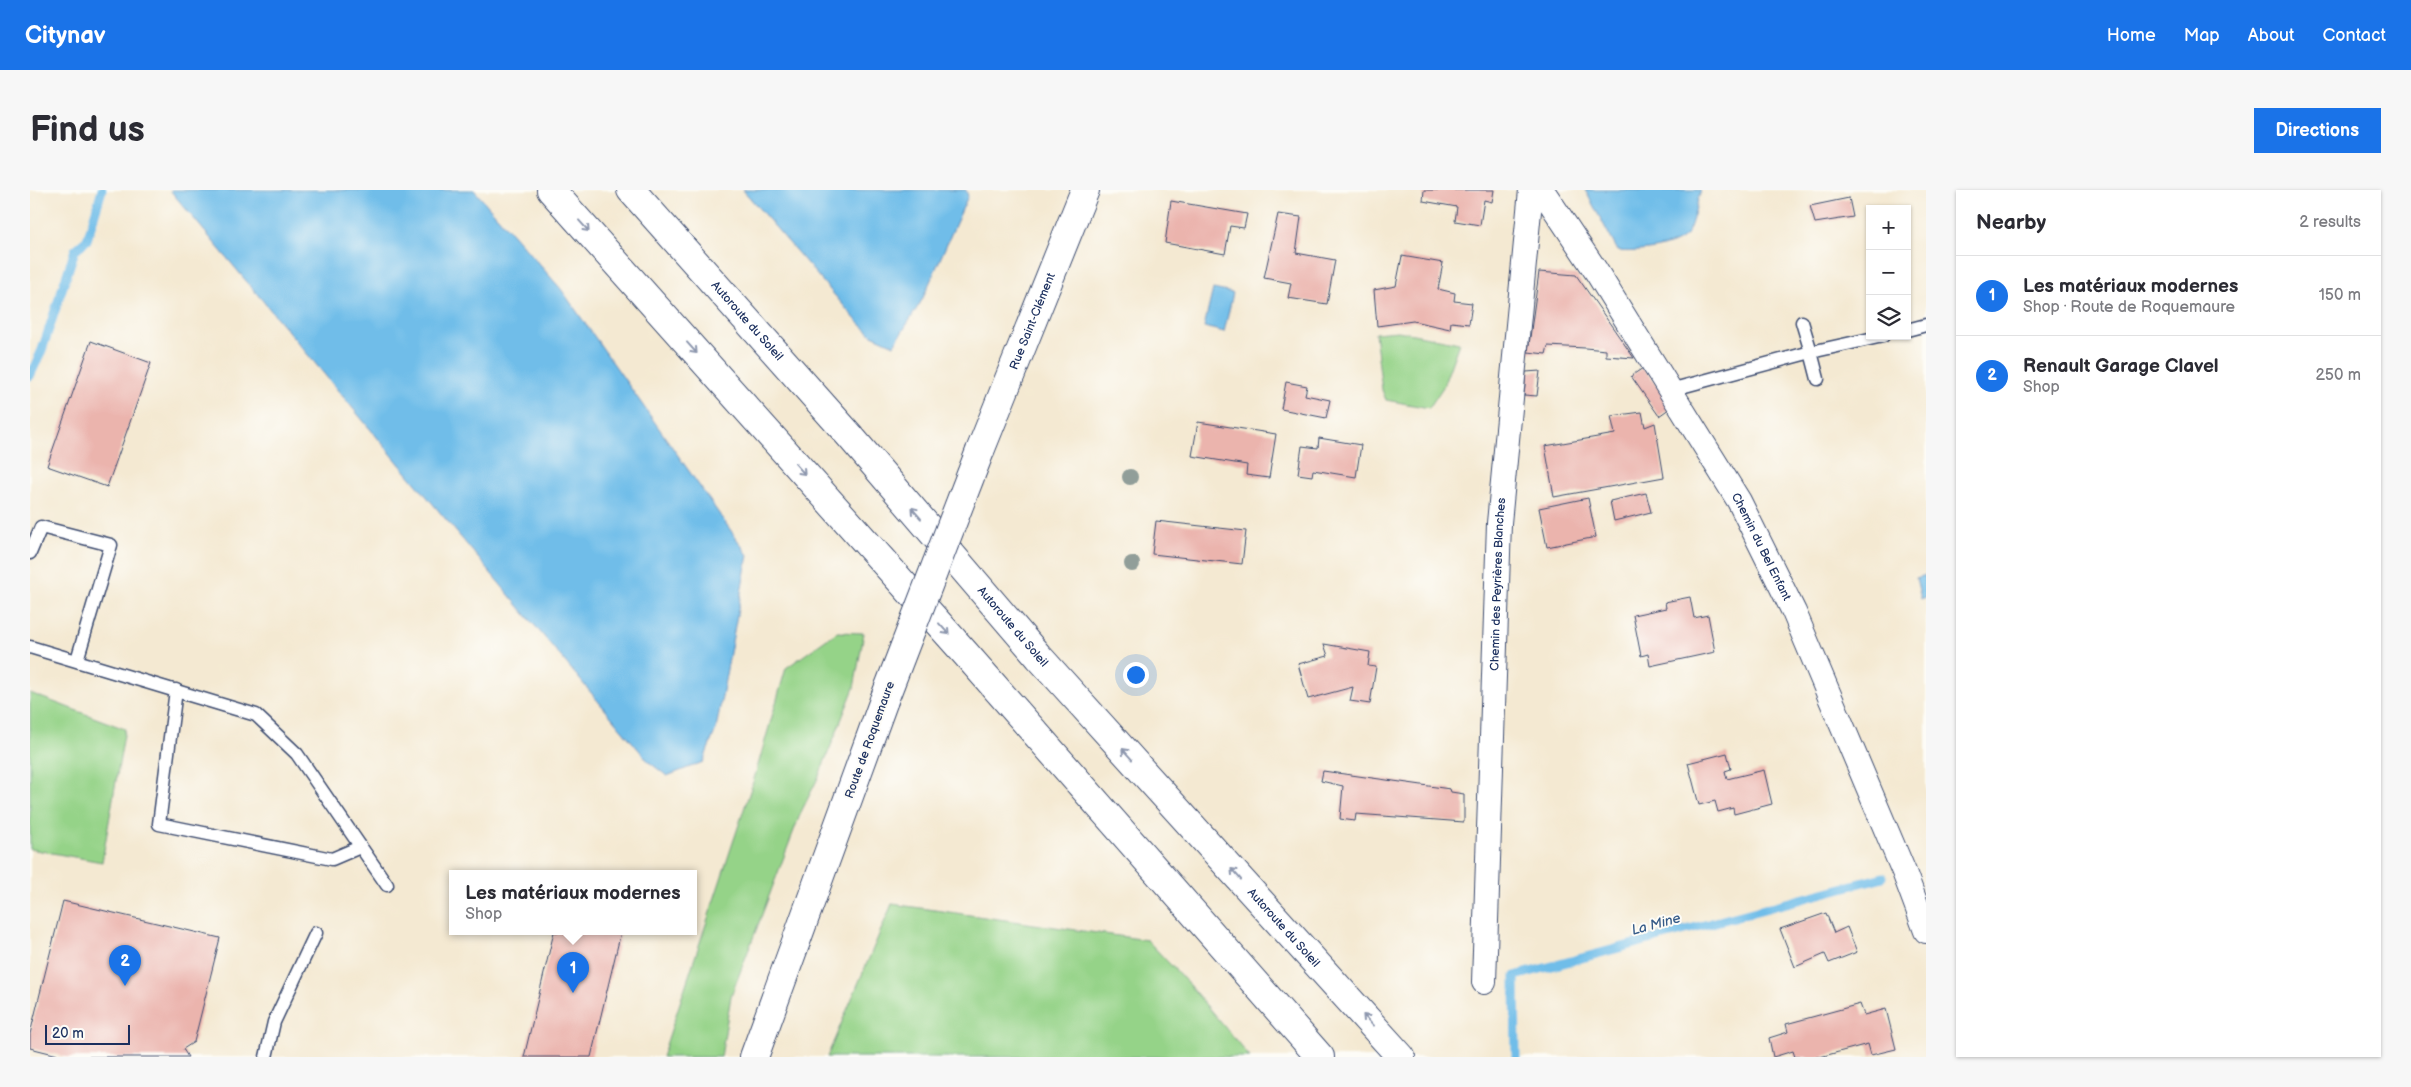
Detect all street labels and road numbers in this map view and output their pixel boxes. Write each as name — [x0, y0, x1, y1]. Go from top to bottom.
street label: Rue Saint-Clément — [1006, 270, 1059, 372]
street label: Autoroute du Soleil — [708, 278, 787, 364]
street label: Chemin du Bel Enfant — [1728, 490, 1795, 603]
street label: Chemin des Peyrières Blanches — [1487, 497, 1509, 671]
street label: Autoroute du Soleil — [974, 583, 1052, 670]
street label: Route de Roquemaure — [842, 679, 898, 801]
street label: Autoroute du Soleil — [1244, 885, 1323, 970]

